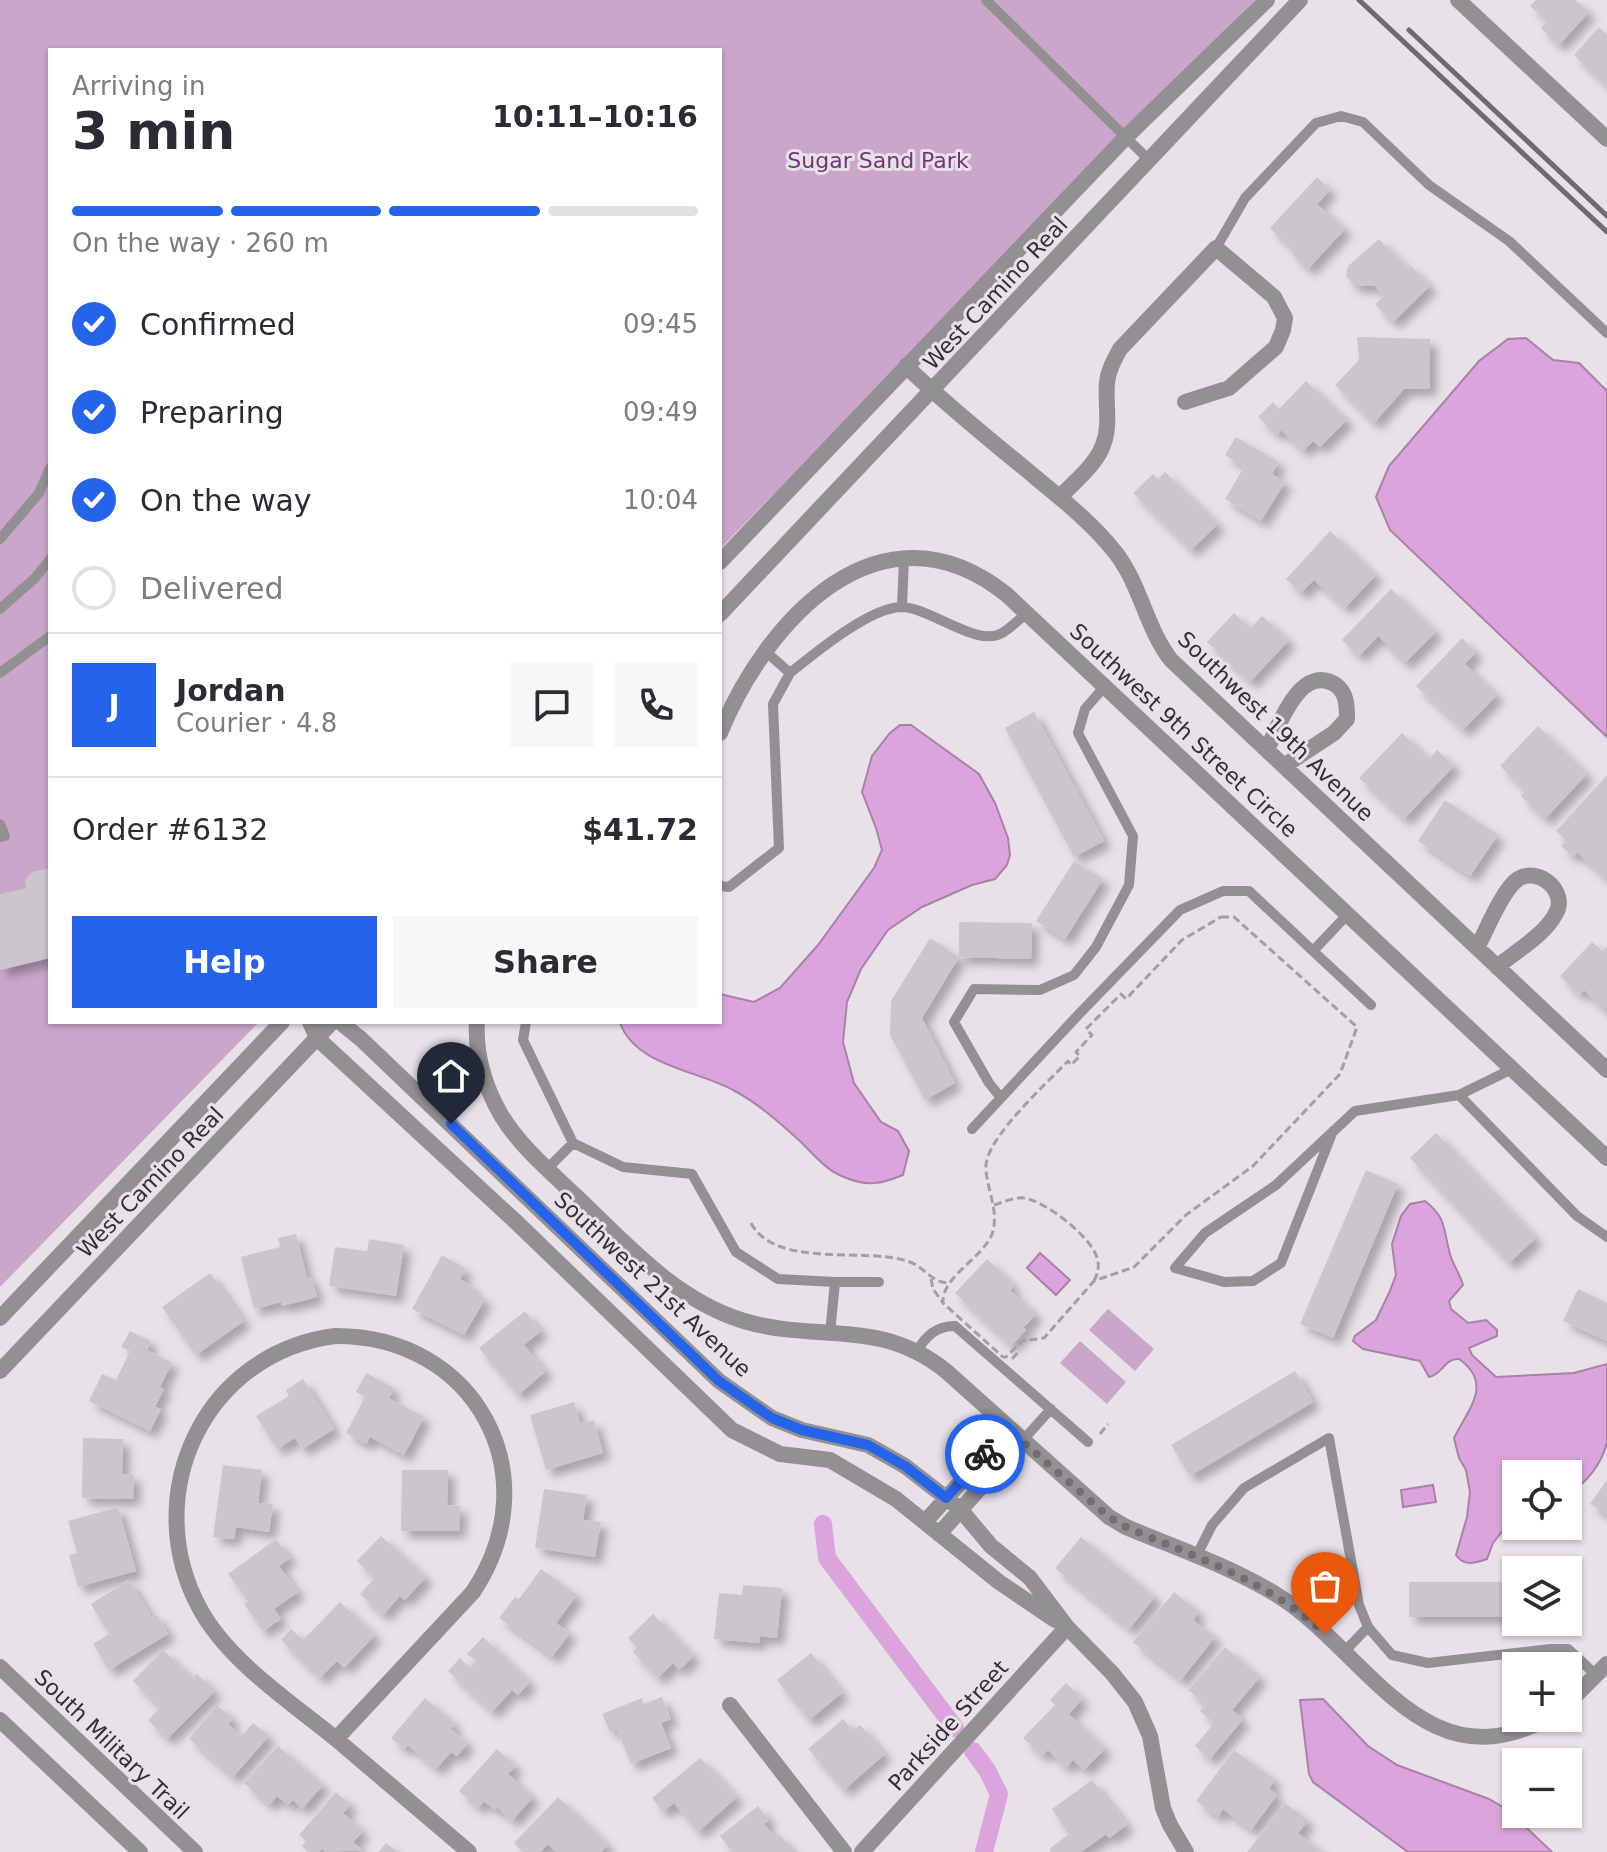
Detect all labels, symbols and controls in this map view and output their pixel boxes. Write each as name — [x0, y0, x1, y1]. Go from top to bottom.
text: Arriving in — [72, 71, 206, 101]
text: 10:11–10:16 — [492, 99, 698, 134]
text: 3 min — [72, 101, 235, 161]
park label: Sugar Sand Park — [787, 148, 969, 173]
street label: West Camino Real — [918, 212, 1072, 375]
text: On the way · 260 m — [72, 228, 329, 258]
icon: check — [72, 302, 116, 346]
text: Confirmed — [140, 307, 296, 342]
text: 09:45 — [623, 309, 698, 339]
icon: check — [72, 390, 116, 434]
text: Preparing — [140, 395, 284, 430]
text: 09:49 — [623, 397, 698, 427]
icon: check — [72, 478, 116, 522]
text: On the way — [140, 483, 312, 518]
text: 10:04 — [623, 485, 698, 515]
text: Delivered — [140, 571, 284, 606]
street label: Southwest 9th Street Circle — [1065, 618, 1303, 842]
street label: Southwest 19th Avenue — [1173, 626, 1379, 826]
button: chat — [510, 663, 594, 747]
button: phone — [614, 663, 698, 747]
text: Jordan — [176, 673, 286, 708]
text: J — [108, 688, 120, 723]
text: Courier · 4.8 — [176, 708, 337, 738]
text: Order #6132 — [72, 812, 268, 847]
text: $41.72 — [582, 812, 698, 847]
button: Help — [72, 916, 377, 1008]
button: Share — [393, 916, 698, 1008]
pin — [417, 1042, 485, 1124]
icon: home — [429, 1054, 473, 1098]
street label: West Camino Real — [72, 1102, 229, 1263]
street label: Southwest 21st Avenue — [549, 1187, 756, 1382]
courier — [945, 1414, 1025, 1494]
icon: bike — [963, 1432, 1007, 1476]
map controls — [1502, 1460, 1582, 1828]
button: locate — [1502, 1460, 1582, 1540]
pin — [1291, 1552, 1359, 1634]
button: layers — [1502, 1556, 1582, 1636]
icon: bag — [1303, 1564, 1347, 1608]
button: + — [1502, 1652, 1582, 1732]
street label: Parkside Street — [883, 1655, 1014, 1796]
street label: South Military Trail — [29, 1664, 194, 1824]
button: − — [1502, 1748, 1582, 1828]

